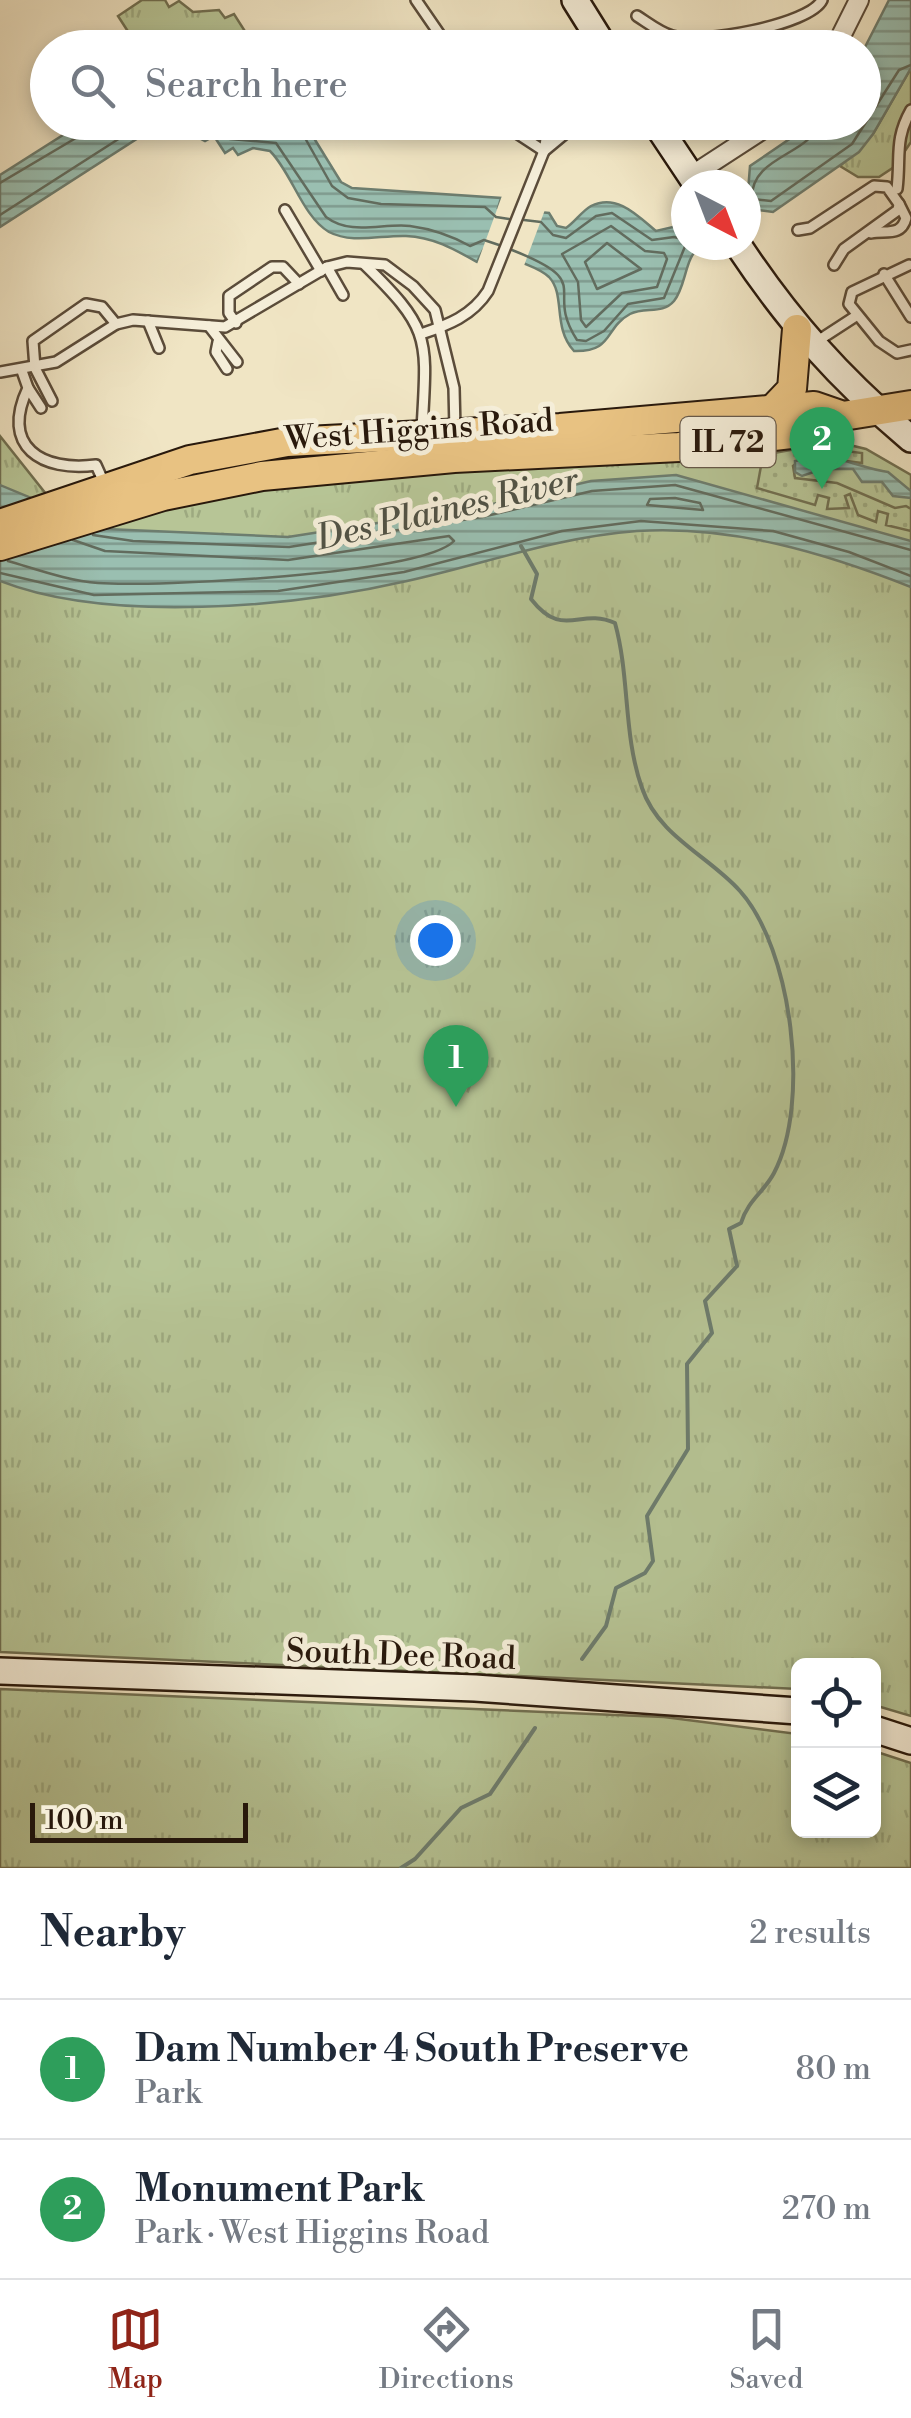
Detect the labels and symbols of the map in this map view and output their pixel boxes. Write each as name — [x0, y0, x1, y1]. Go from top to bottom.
north arrow — [671, 170, 761, 260]
street label: West Higgins Road — [282, 401, 555, 459]
pin: 2 — [790, 406, 854, 489]
road number: IL 72 — [680, 417, 776, 467]
water label: Des Plaines River — [311, 458, 584, 561]
your location — [410, 915, 461, 966]
pin: 1 — [424, 1024, 488, 1107]
street label: South Dee Road — [285, 1631, 517, 1679]
scale bar — [30, 1798, 248, 1842]

